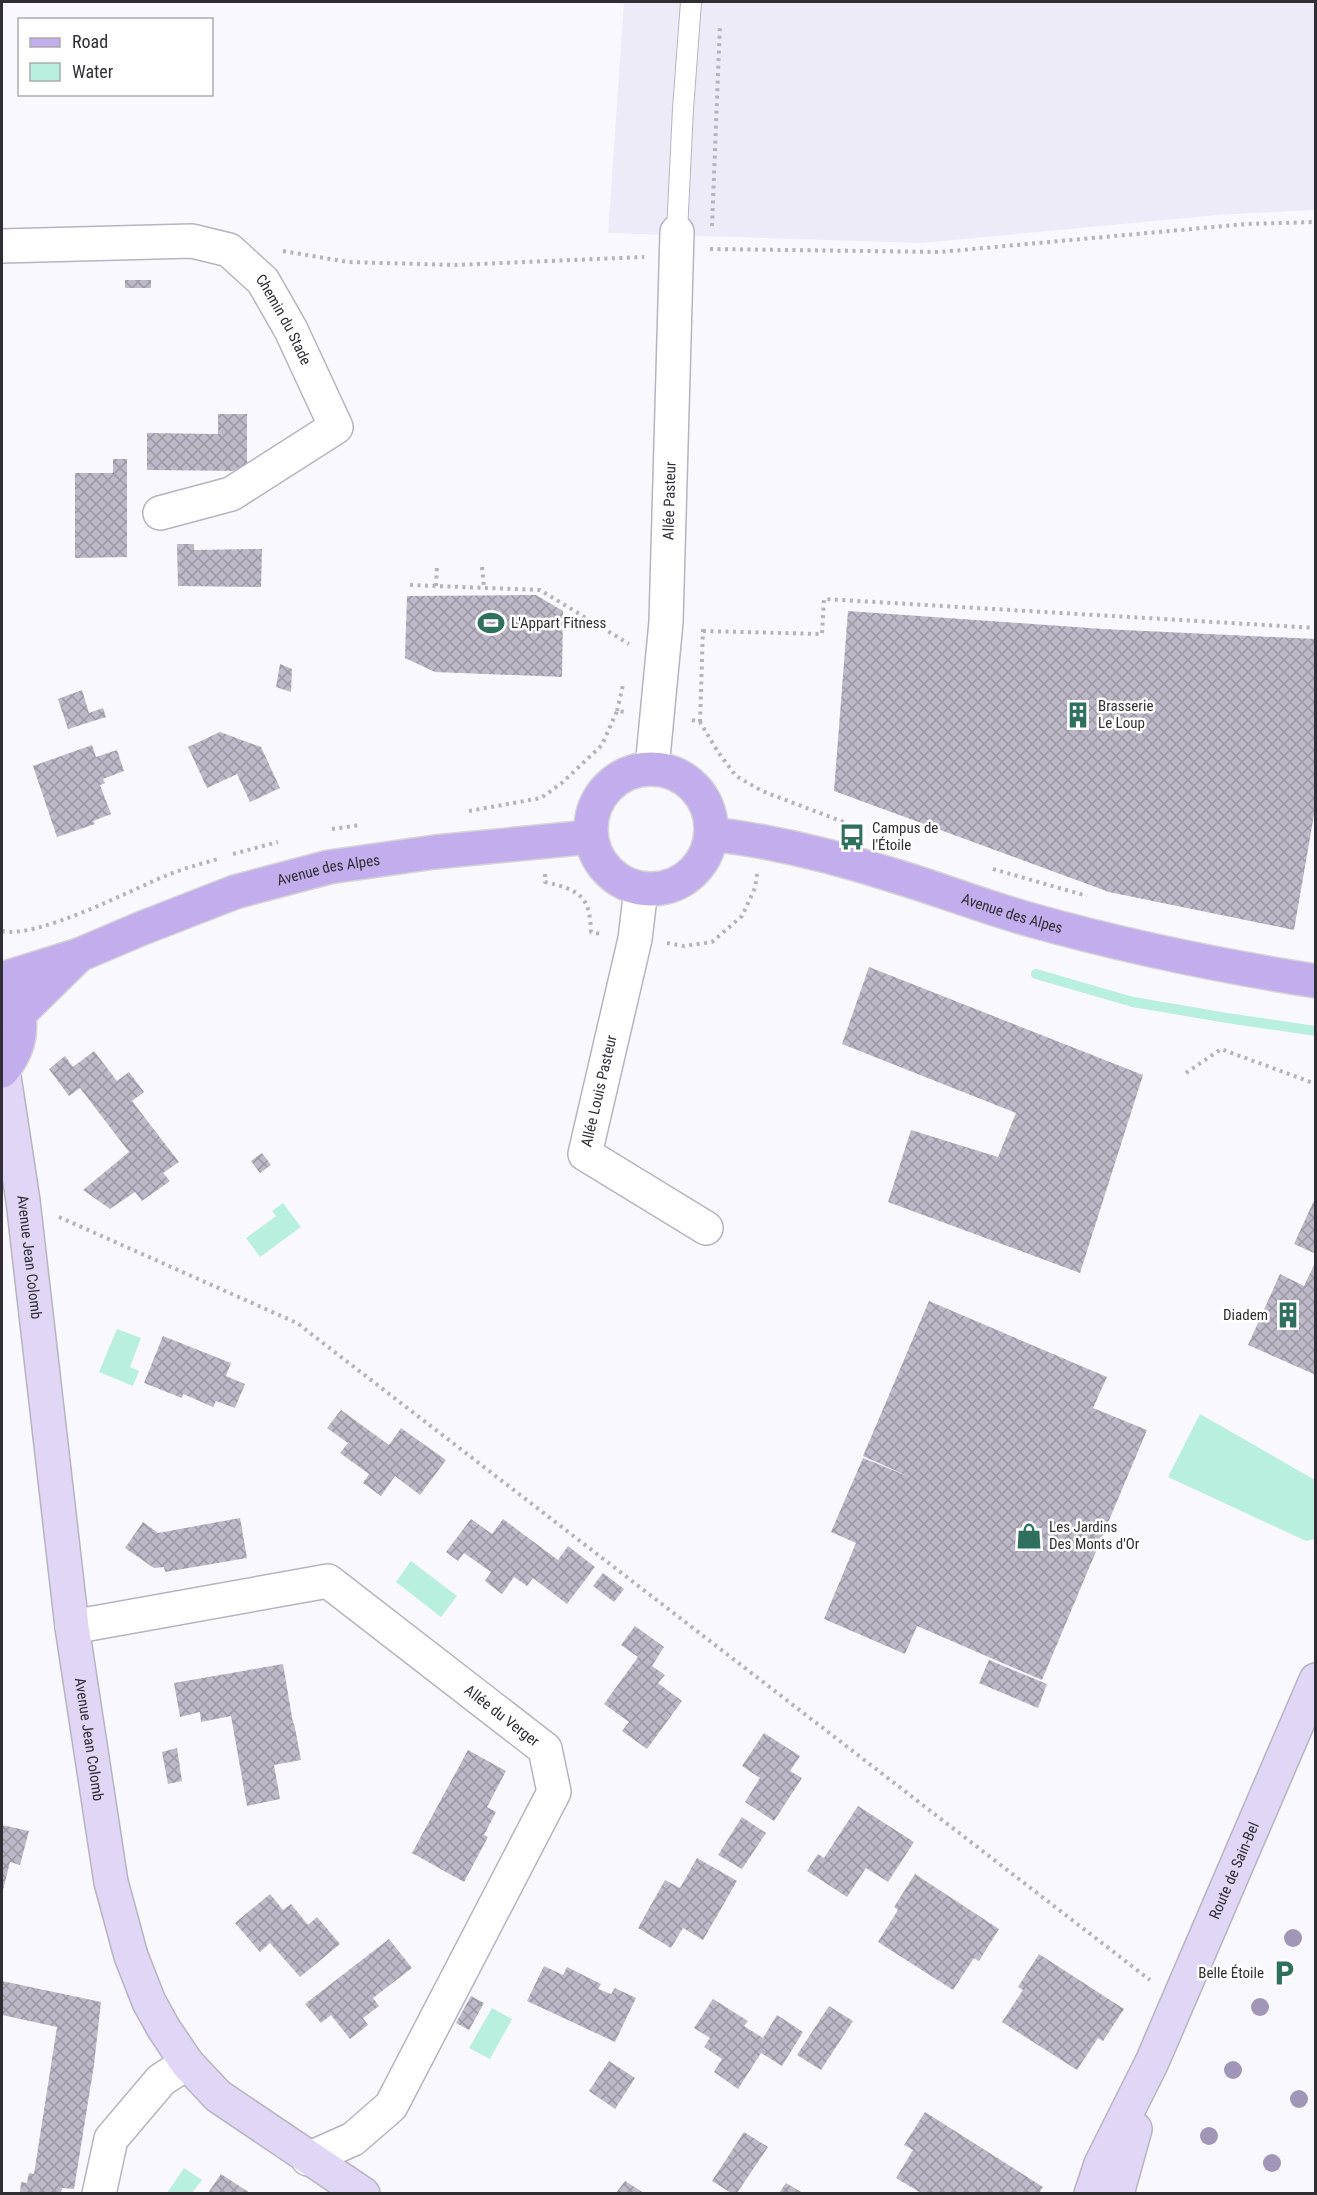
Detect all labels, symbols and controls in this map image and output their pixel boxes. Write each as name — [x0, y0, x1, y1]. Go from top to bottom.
legend — [18, 18, 213, 96]
text: Road — [72, 31, 108, 52]
text: Water — [72, 61, 114, 82]
street label: Chemin du Stade — [252, 270, 315, 368]
street label: Allée Pasteur — [659, 461, 680, 540]
sports icon: L'Appart Fitness — [476, 608, 506, 638]
place label: L'Appart Fitness — [511, 614, 607, 632]
place label: Brasserie Le Loup — [1098, 697, 1153, 732]
building icon: Brasserie Le Loup — [1063, 700, 1093, 730]
place label: Campus de l'Étoile — [872, 819, 938, 854]
bus stop icon: Campus de l'Étoile — [837, 822, 867, 852]
street label: Avenue des Alpes — [275, 851, 381, 889]
street label: Avenue des Alpes — [959, 890, 1065, 937]
street label: Allée Louis Pasteur — [577, 1033, 621, 1149]
street label: Avenue Jean Colomb — [13, 1194, 46, 1320]
building icon: Diadem — [1273, 1300, 1303, 1330]
place label: Diadem — [1223, 1306, 1268, 1324]
place label: Les Jardins Des Monts d'Or — [1049, 1518, 1140, 1553]
shop icon: Les Jardins Des Monts d'Or — [1014, 1521, 1044, 1551]
street label: Avenue Jean Colomb — [71, 1676, 108, 1802]
street label: Allée du Verger — [461, 1681, 543, 1750]
street label: Route de Sain-Bel — [1205, 1819, 1263, 1922]
parking icon: Belle Étoile — [1269, 1958, 1299, 1988]
place label: Belle Étoile — [1198, 1964, 1264, 1982]

